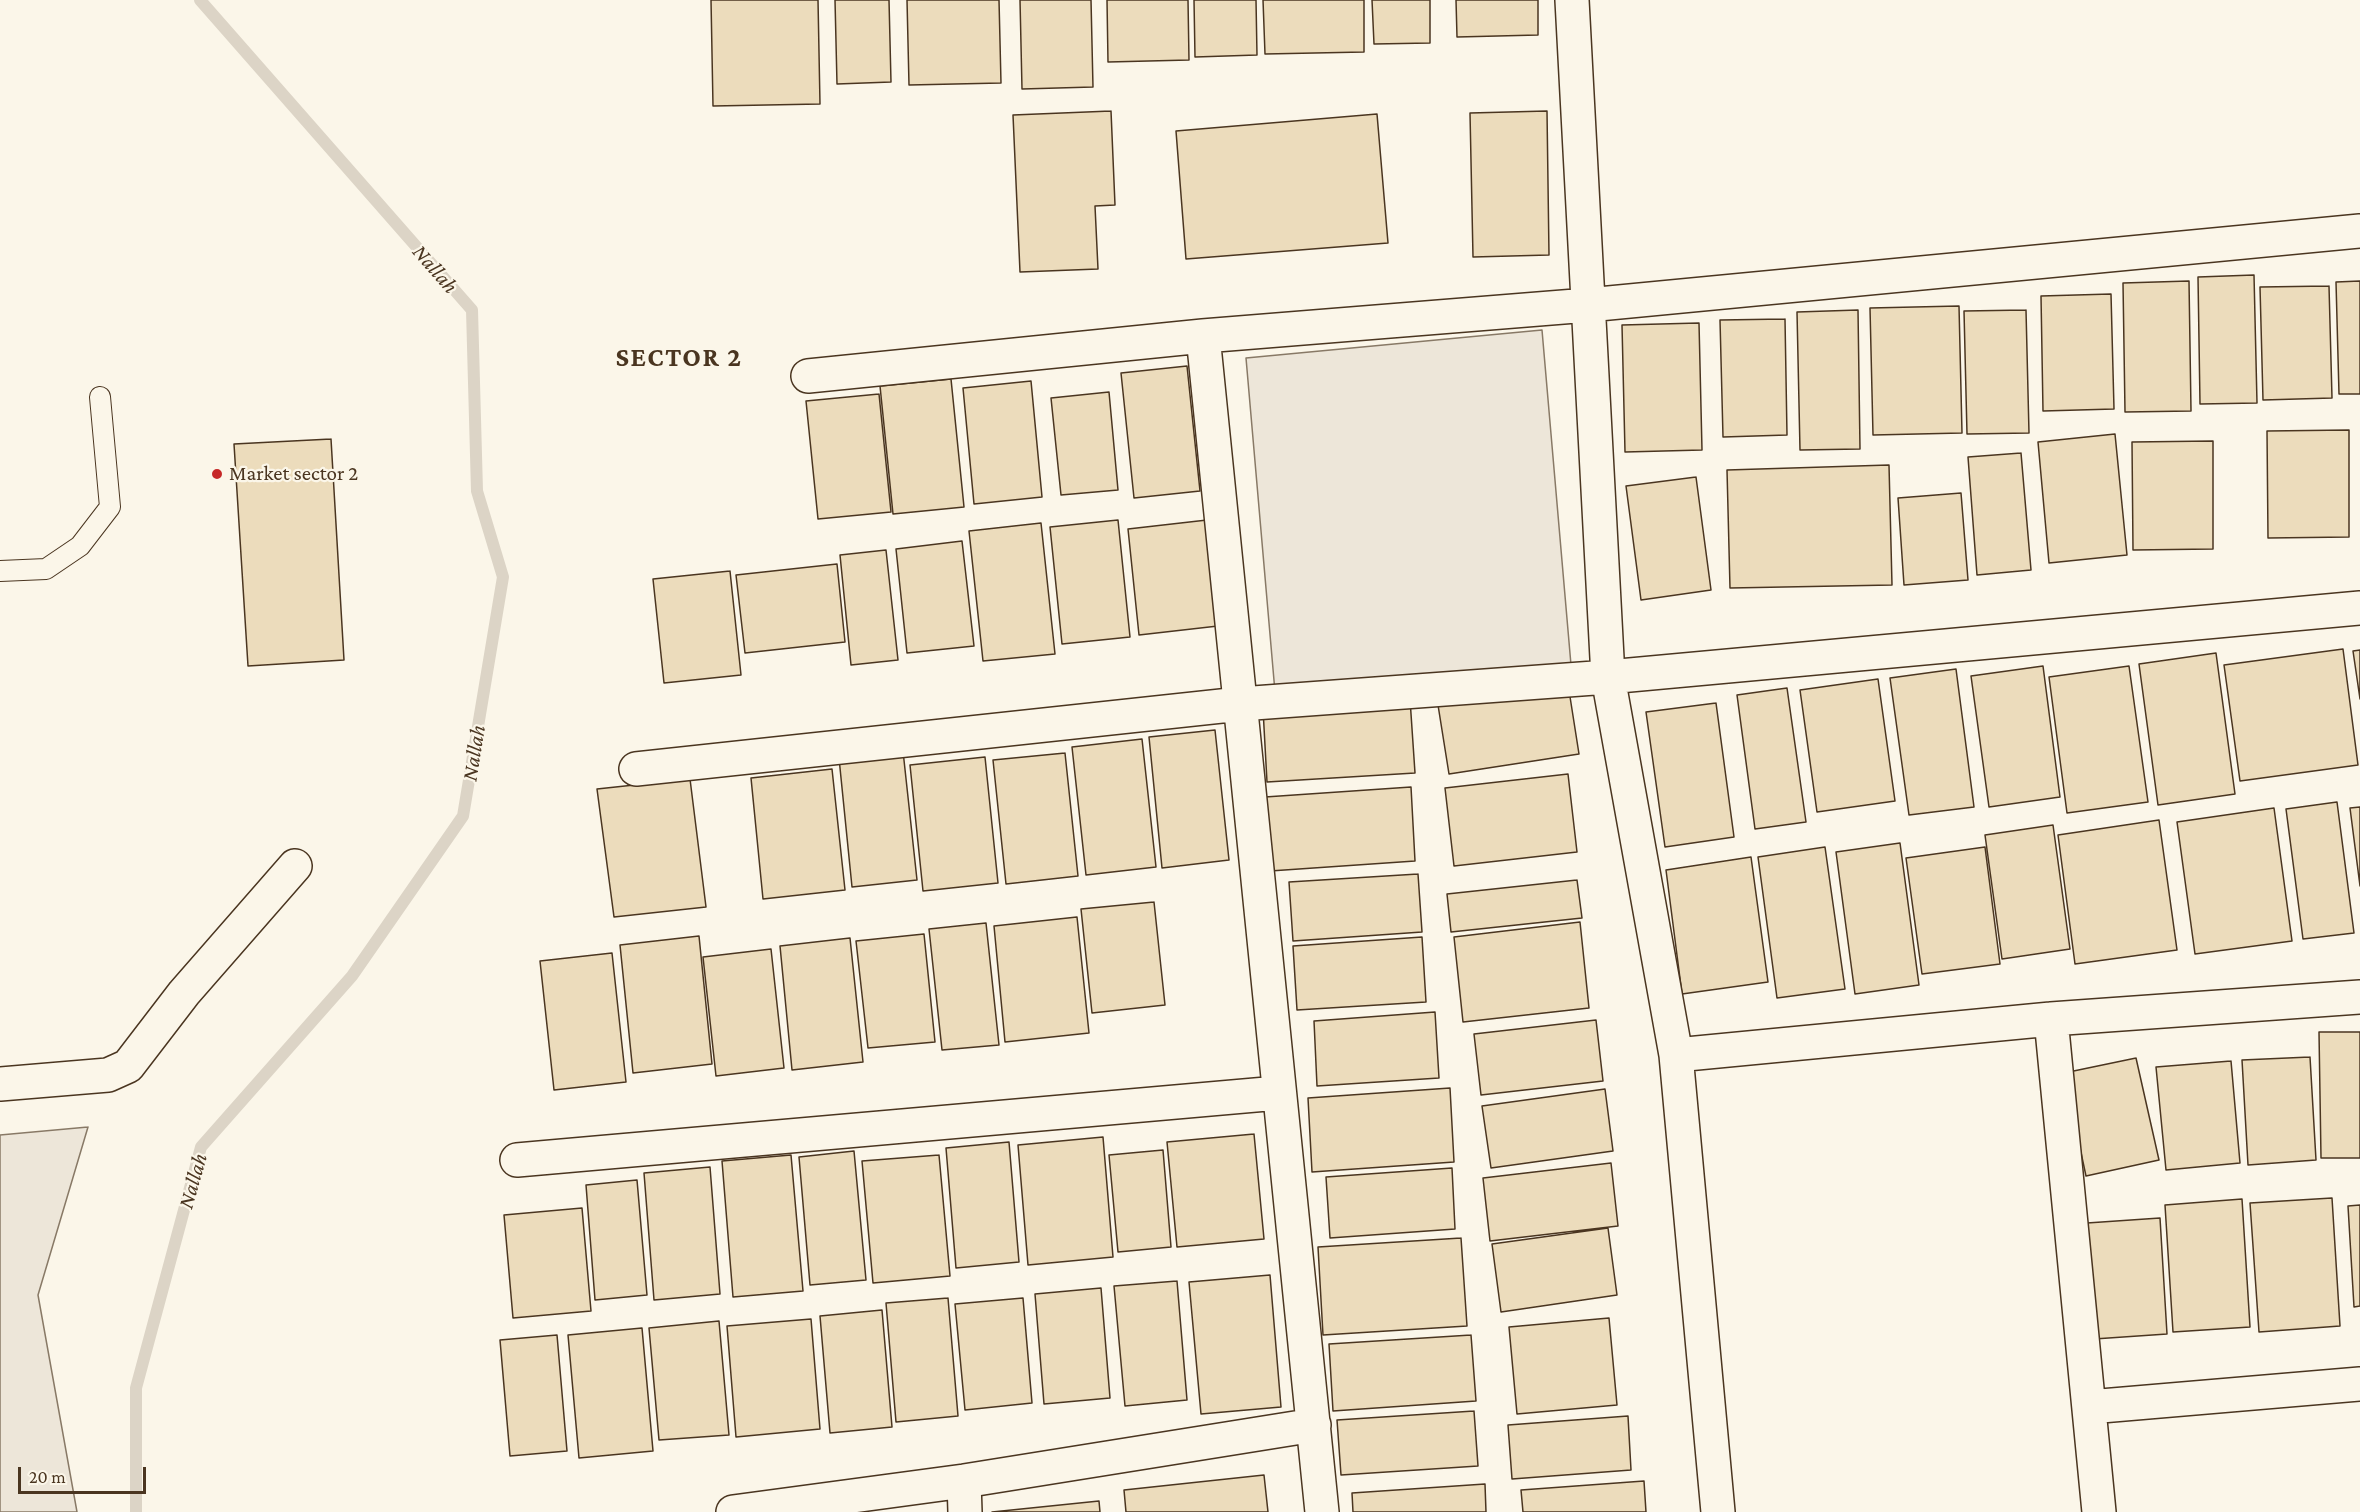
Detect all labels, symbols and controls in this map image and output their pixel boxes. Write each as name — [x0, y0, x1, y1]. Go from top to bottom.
water label: Nallah — [407, 239, 463, 299]
district label: SECTOR 2 — [616, 342, 742, 374]
place label: Market sector 2 — [229, 461, 358, 487]
marker: Market sector 2 — [210, 467, 224, 481]
water label: Nallah — [457, 723, 491, 783]
water label: Nallah — [173, 1150, 213, 1212]
scale bar — [21, 1455, 148, 1493]
text: 20 m — [29, 1467, 66, 1487]

